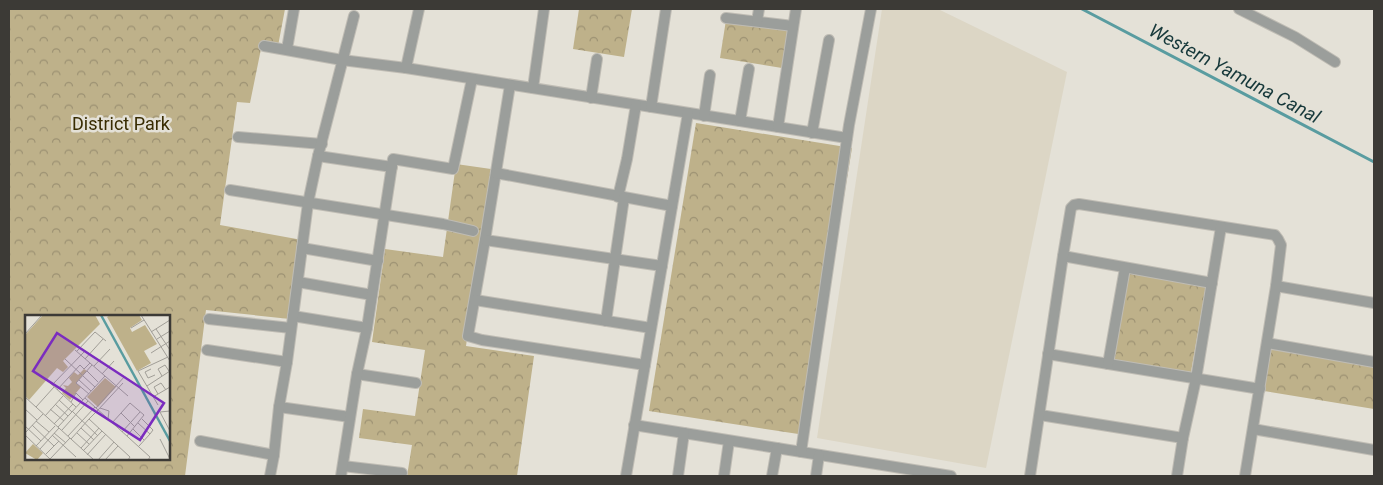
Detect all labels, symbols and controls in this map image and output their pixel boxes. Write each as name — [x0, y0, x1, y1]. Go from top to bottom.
water label: Western Yamuna Canal — [1145, 19, 1325, 129]
park label: District Park — [72, 113, 171, 134]
inset map — [25, 315, 170, 460]

